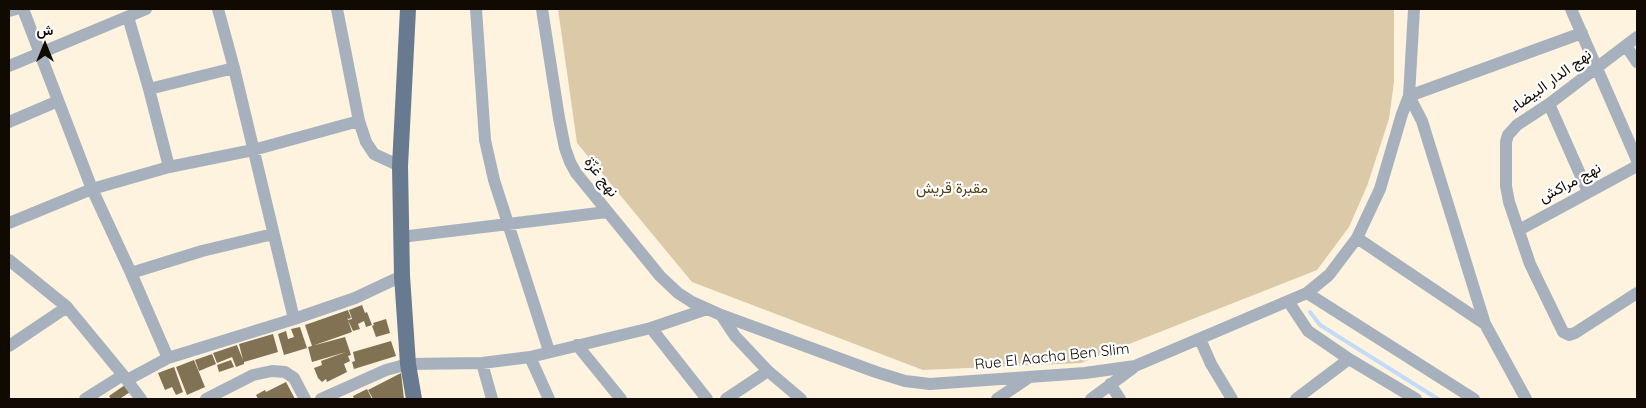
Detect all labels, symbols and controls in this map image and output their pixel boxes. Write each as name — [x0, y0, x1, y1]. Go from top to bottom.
north arrow — [20, 20, 70, 70]
text: ش — [37, 21, 53, 39]
street label: نهج الدار البيضاء — [1507, 46, 1595, 116]
street label: نهج غزّة — [580, 153, 622, 201]
street label: نهج مراكش — [1536, 159, 1604, 207]
park label: مقبرة قريش — [916, 179, 988, 197]
street label: Rue El Aacha Ben Slim — [974, 340, 1130, 374]

